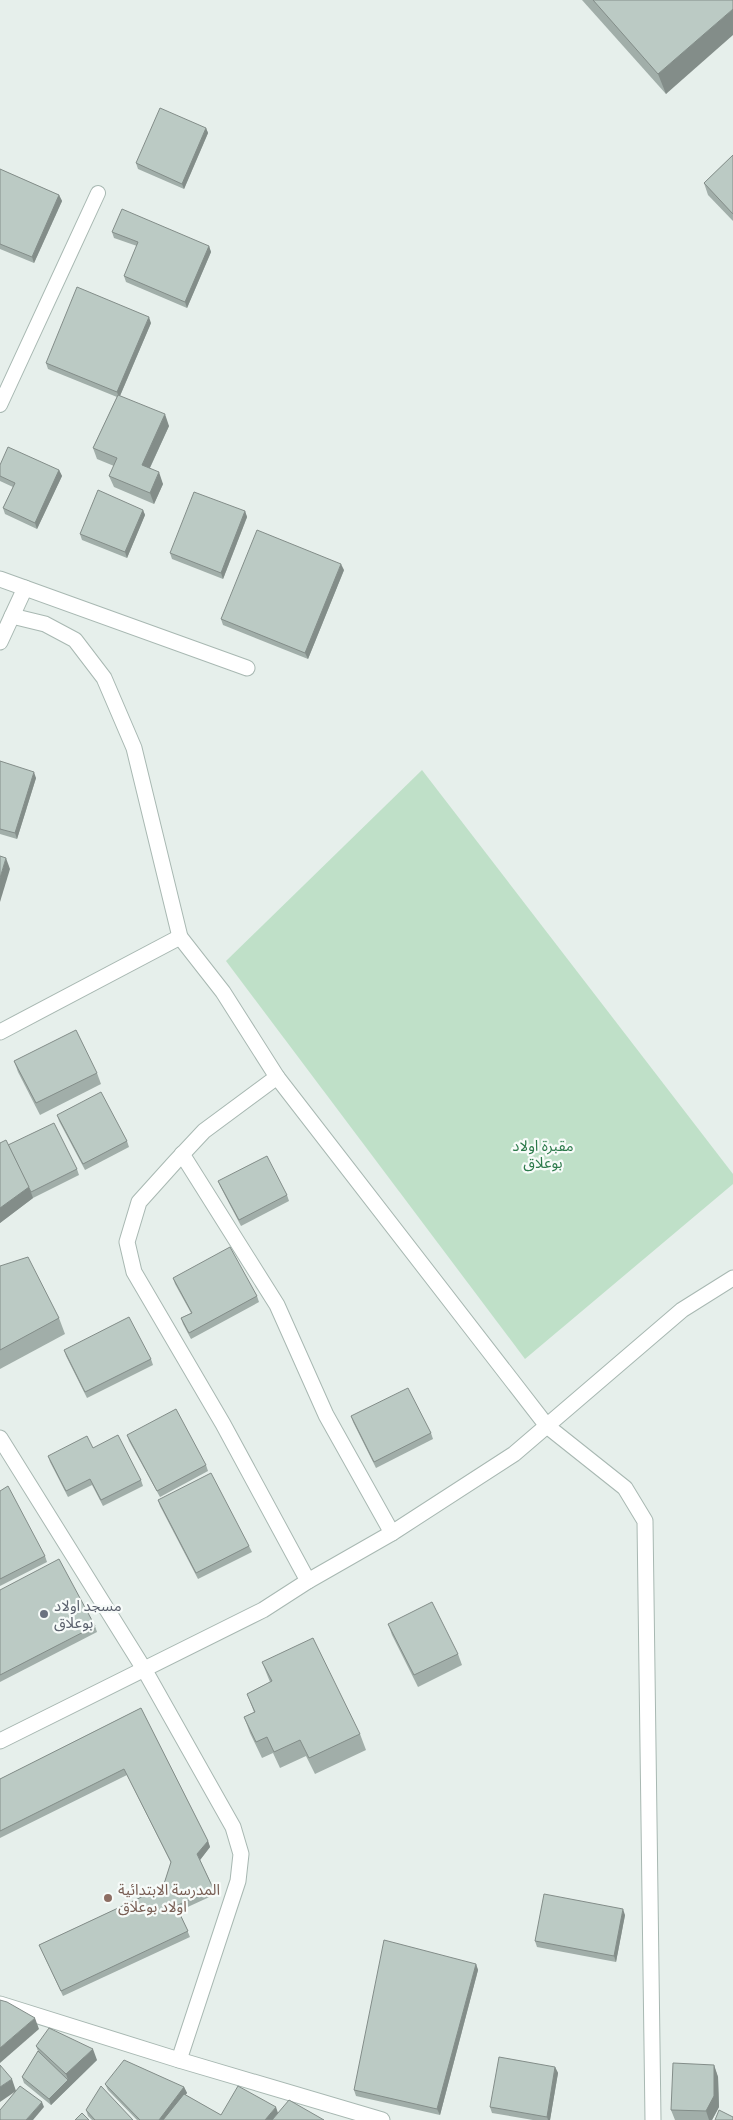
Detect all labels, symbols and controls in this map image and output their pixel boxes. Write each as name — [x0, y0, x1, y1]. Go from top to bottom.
park label: مقبرة اولاد بوعلاق — [512, 1135, 574, 1173]
place label: مسجد اولاد بوعلاق — [54, 1595, 122, 1633]
marker: مسجد اولاد بوعلاق — [38, 1608, 50, 1620]
place label: المدرسة الابتدائية اولاد بوعلاق — [118, 1879, 220, 1917]
marker: المدرسة الابتدائية اولاد بوعلاق — [102, 1892, 114, 1904]

